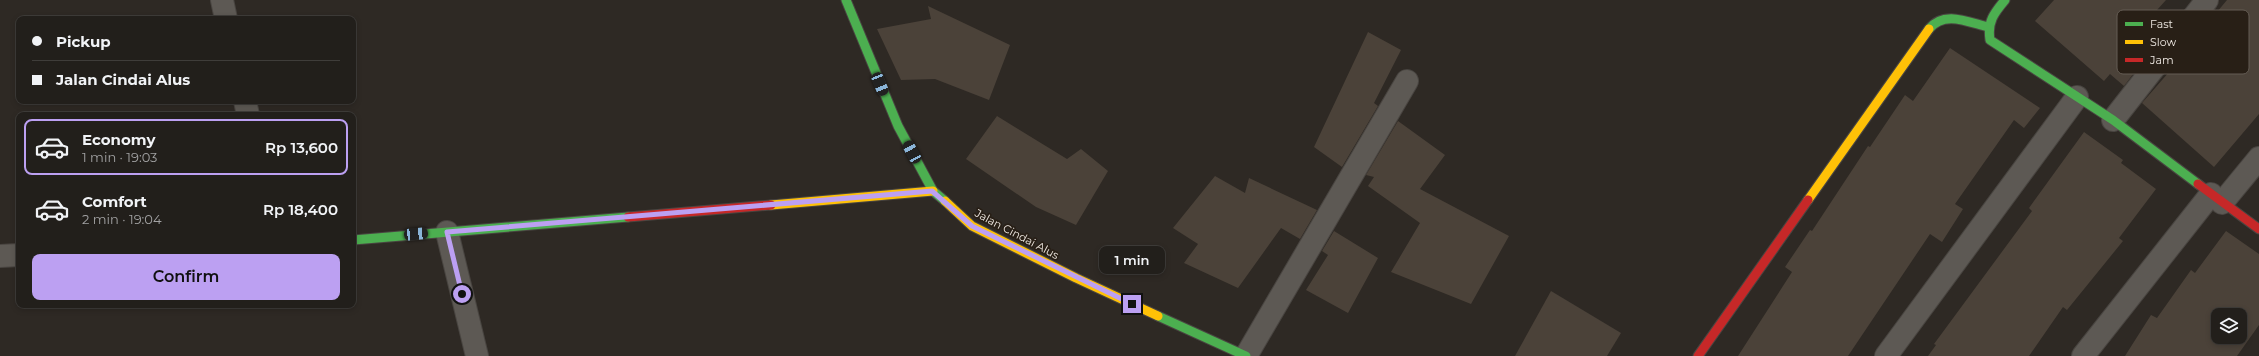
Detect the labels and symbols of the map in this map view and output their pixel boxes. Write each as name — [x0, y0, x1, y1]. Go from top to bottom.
legend — [2117, 10, 2249, 74]
text: Fast — [2150, 17, 2174, 31]
text: Slow — [2150, 35, 2176, 49]
text: Jam — [2149, 53, 2174, 67]
car — [870, 71, 890, 97]
car — [901, 139, 923, 165]
street label: Jalan Cindai Alus — [972, 205, 1062, 262]
car — [404, 227, 428, 241]
callout: 1 min — [1099, 246, 1165, 274]
route start — [453, 285, 471, 303]
route end — [1123, 295, 1141, 313]

